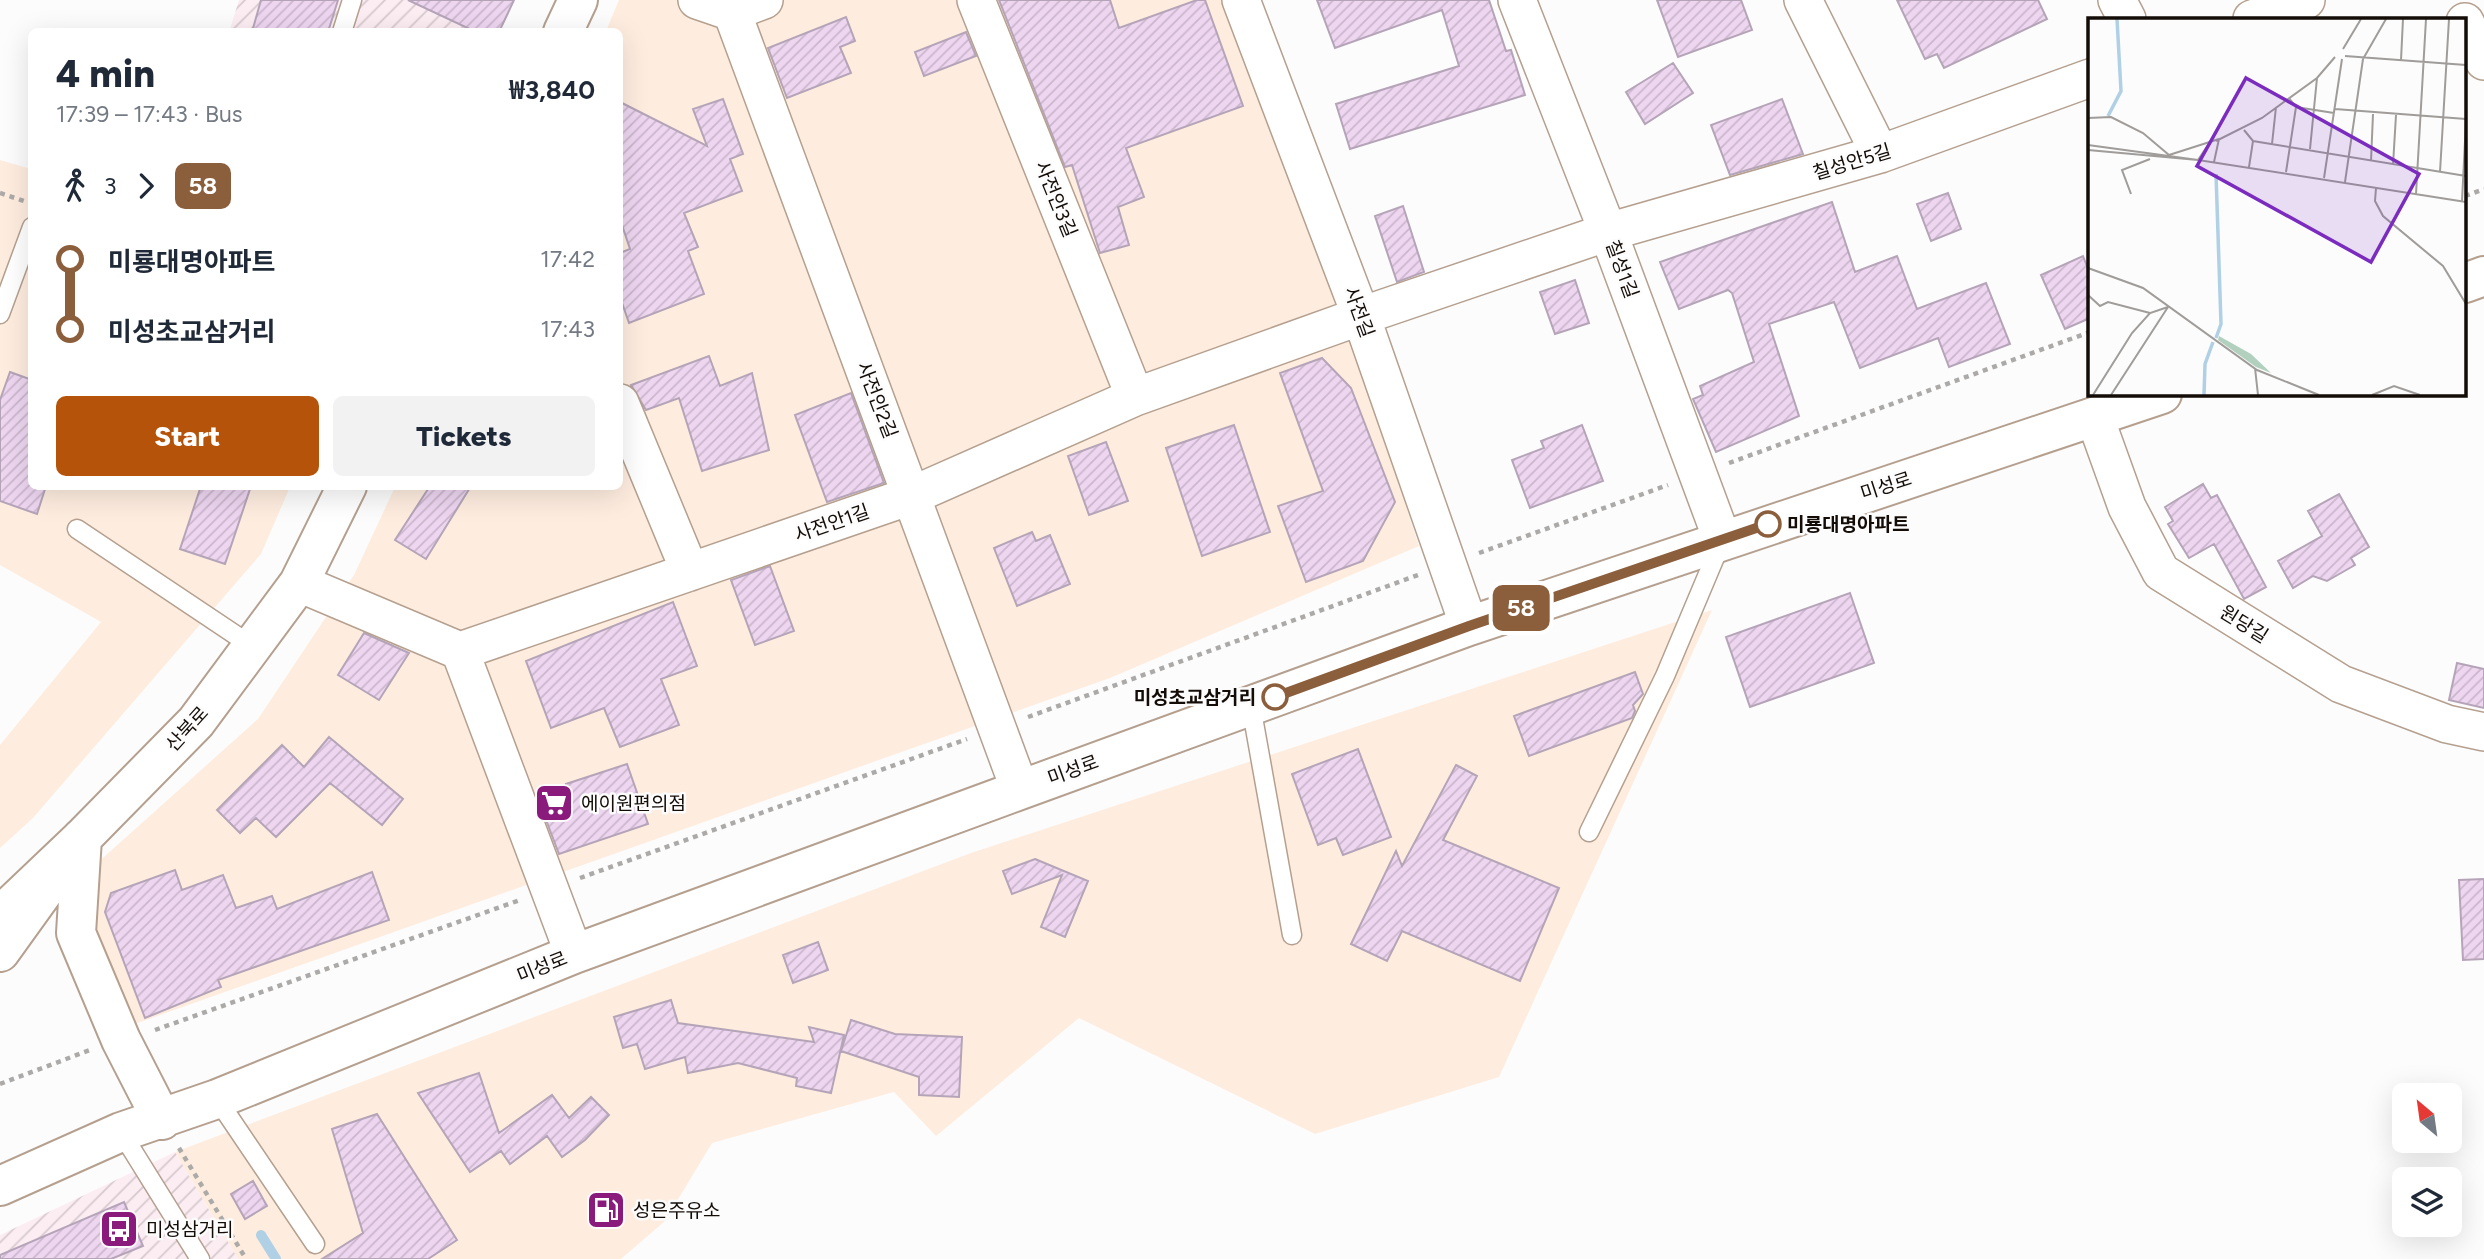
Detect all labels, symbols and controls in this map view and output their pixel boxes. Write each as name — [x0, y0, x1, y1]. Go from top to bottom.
inset map — [2088, 18, 2466, 396]
text: 4 min — [56, 51, 155, 97]
text: ₩3,840 — [509, 74, 595, 106]
text: 17:39 – 17:43 · Bus — [56, 100, 242, 128]
street label: 칠성안5길 — [1810, 139, 1894, 185]
street label: 사전안3길 — [1030, 157, 1082, 241]
icon: walk — [56, 167, 94, 205]
icon: forward — [127, 167, 165, 205]
text: 58 — [189, 171, 217, 200]
text: 3 — [104, 172, 117, 200]
street label: 칠성1길 — [1601, 237, 1643, 301]
text: 17:42 — [540, 245, 595, 273]
text: 미룡대명아파트 — [108, 246, 275, 278]
street label: 사전길 — [1339, 283, 1379, 341]
text: 17:43 — [541, 315, 595, 343]
text: 미성초교삼거리 — [108, 316, 275, 348]
street label: 사전안2길 — [852, 358, 902, 442]
button: Start — [56, 396, 319, 476]
button: Tickets — [333, 396, 595, 476]
street label: 미성로 — [1858, 467, 1914, 505]
street label: 사전안1길 — [791, 499, 873, 547]
marker: 미룡대명아파트 — [1755, 511, 1781, 537]
place label: 미룡대명아파트 — [1787, 513, 1909, 536]
line badge: 58 — [1490, 585, 1552, 631]
text: 58 — [1507, 593, 1535, 622]
street label: 원당길 — [2216, 600, 2272, 648]
marker: 미성초교삼거리 — [1262, 684, 1288, 710]
place label: 미성초교삼거리 — [1134, 686, 1256, 709]
street label: 산북로 — [161, 702, 213, 756]
street label: 미성로 — [1044, 750, 1102, 790]
supermarket icon: 에이원편의점 — [533, 782, 575, 824]
place label: 에이원편의점 — [581, 792, 686, 815]
street label: 미성로 — [513, 947, 571, 987]
north arrow — [2392, 1083, 2462, 1153]
map controls — [2392, 1083, 2462, 1237]
button: layers — [2392, 1167, 2462, 1237]
fuel station icon: 성은주유소 — [585, 1189, 627, 1231]
place label: 성은주유소 — [633, 1199, 720, 1222]
bus stop icon: 미성삼거리 — [98, 1208, 140, 1250]
place label: 미성삼거리 — [146, 1218, 233, 1241]

